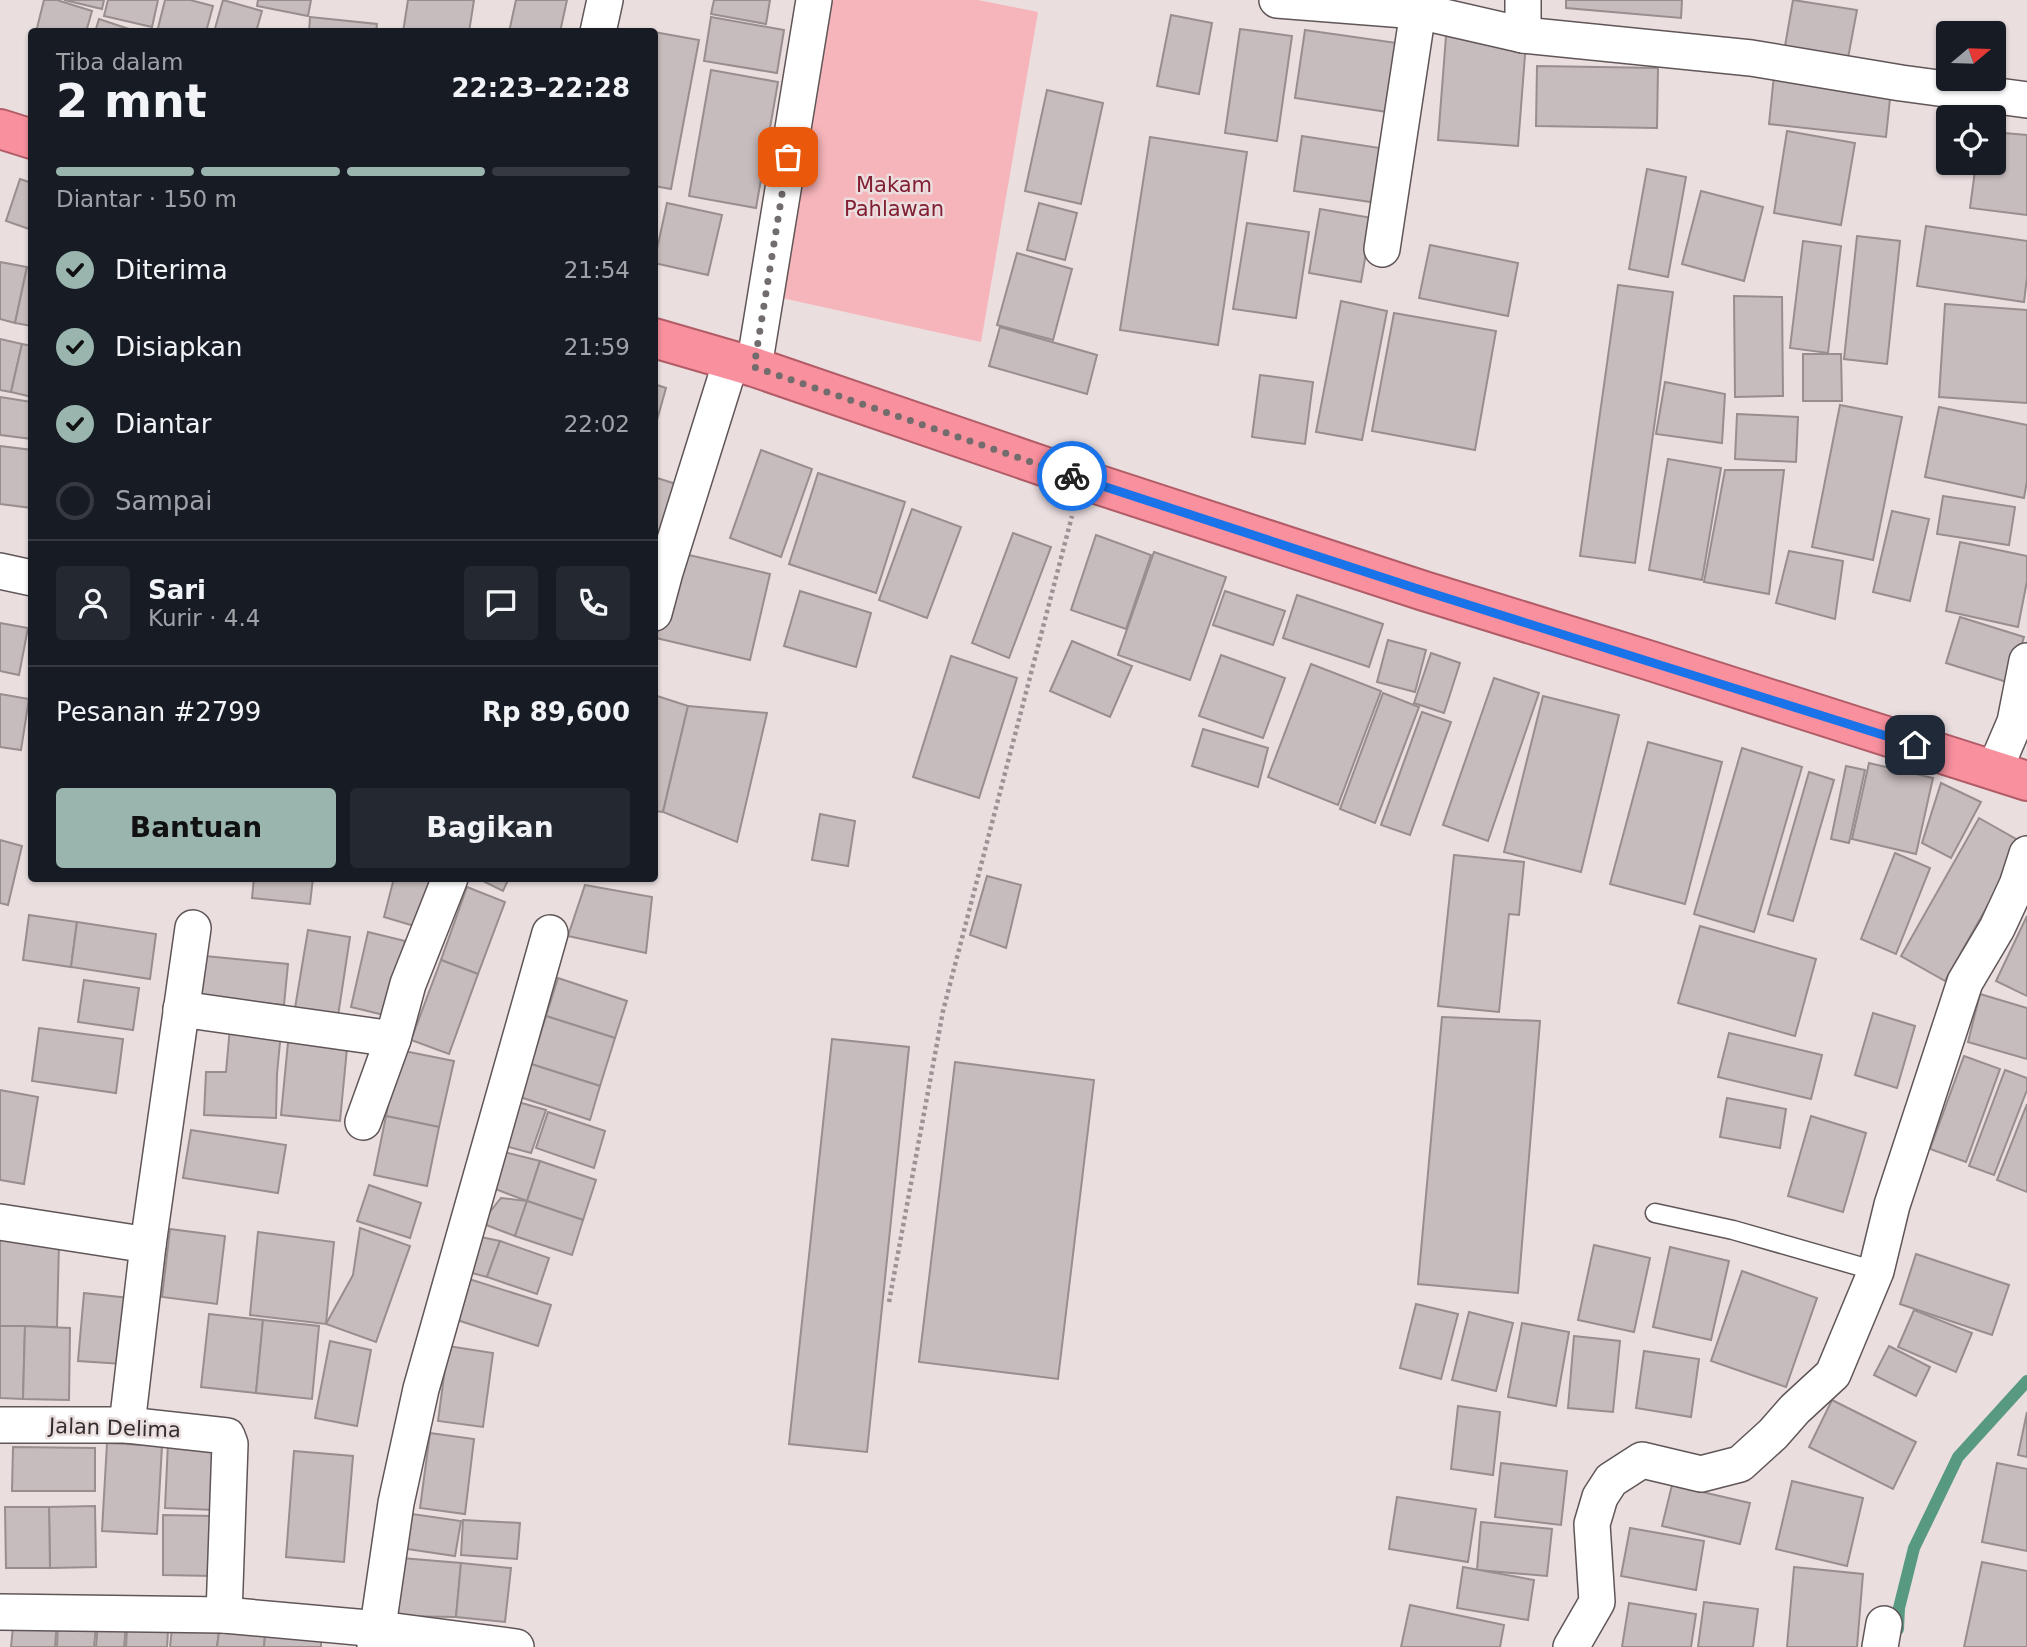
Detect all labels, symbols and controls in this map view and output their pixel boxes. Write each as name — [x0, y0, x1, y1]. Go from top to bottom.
north arrow — [1936, 21, 2006, 91]
map controls — [1936, 21, 2006, 175]
text: Tiba dalam — [56, 49, 183, 75]
text: 22:23–22:28 — [451, 73, 630, 103]
text: 2 mnt — [56, 74, 207, 128]
button: locate — [1936, 105, 2006, 175]
pin — [758, 127, 818, 187]
icon: bag — [769, 138, 807, 176]
park label: Makam Pahlawan — [844, 173, 944, 221]
text: Diantar · 150 m — [56, 186, 237, 212]
icon: check — [56, 251, 94, 289]
text: Diterima — [115, 255, 228, 285]
text: 21:54 — [564, 257, 630, 283]
icon: check — [56, 328, 94, 366]
text: Disiapkan — [115, 332, 242, 362]
text: 21:59 — [564, 334, 630, 360]
icon: check — [56, 405, 94, 443]
text: Diantar — [115, 409, 211, 439]
text: 22:02 — [564, 411, 630, 437]
courier — [1037, 441, 1107, 511]
icon: bike — [1053, 457, 1091, 495]
text: Sampai — [115, 486, 212, 516]
button: person — [56, 566, 130, 640]
button: chat — [464, 566, 538, 640]
button: phone — [556, 566, 630, 640]
text: Sari — [148, 575, 206, 605]
text: Kurir · 4.4 — [148, 605, 260, 631]
text: Pesanan #2799 — [56, 697, 261, 727]
text: Rp 89,600 — [482, 697, 630, 727]
pin — [1885, 715, 1945, 775]
icon: home — [1896, 726, 1934, 764]
button: Bantuan — [56, 788, 336, 868]
button: Bagikan — [350, 788, 630, 868]
street label: Jalan Delima — [47, 1414, 181, 1442]

